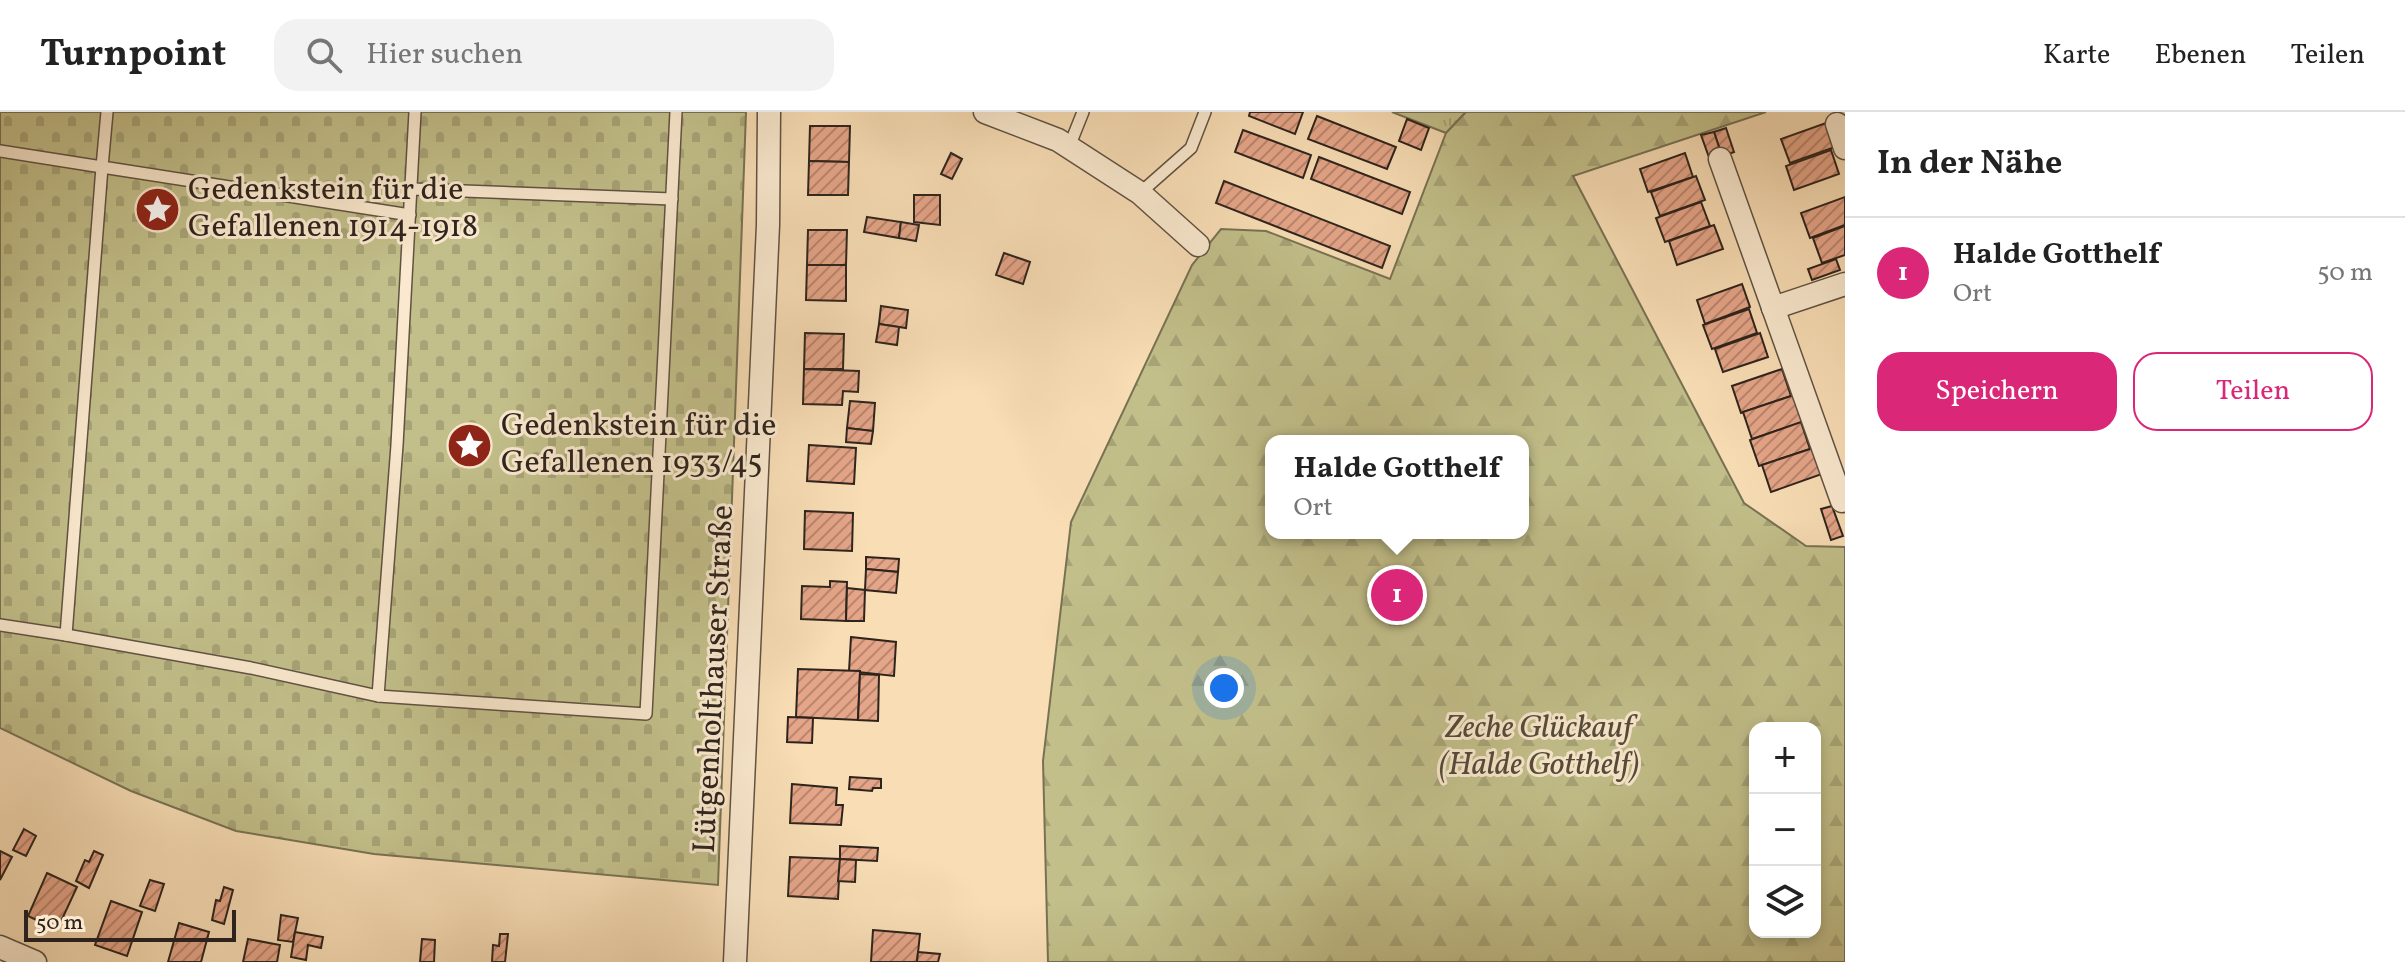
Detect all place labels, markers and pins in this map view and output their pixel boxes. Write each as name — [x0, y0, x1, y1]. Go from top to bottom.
place label: Gedenkstein für die Gefallenen 1914-1918 — [188, 169, 478, 250]
place icon: Gedenkstein für die Gefallenen 1914-1918 — [133, 185, 181, 233]
place label: Gedenkstein für die Gefallenen 1933/45 — [501, 405, 776, 486]
place icon: Gedenkstein für die Gefallenen 1933/45 — [446, 421, 494, 469]
pin: 1 — [1371, 565, 1423, 625]

